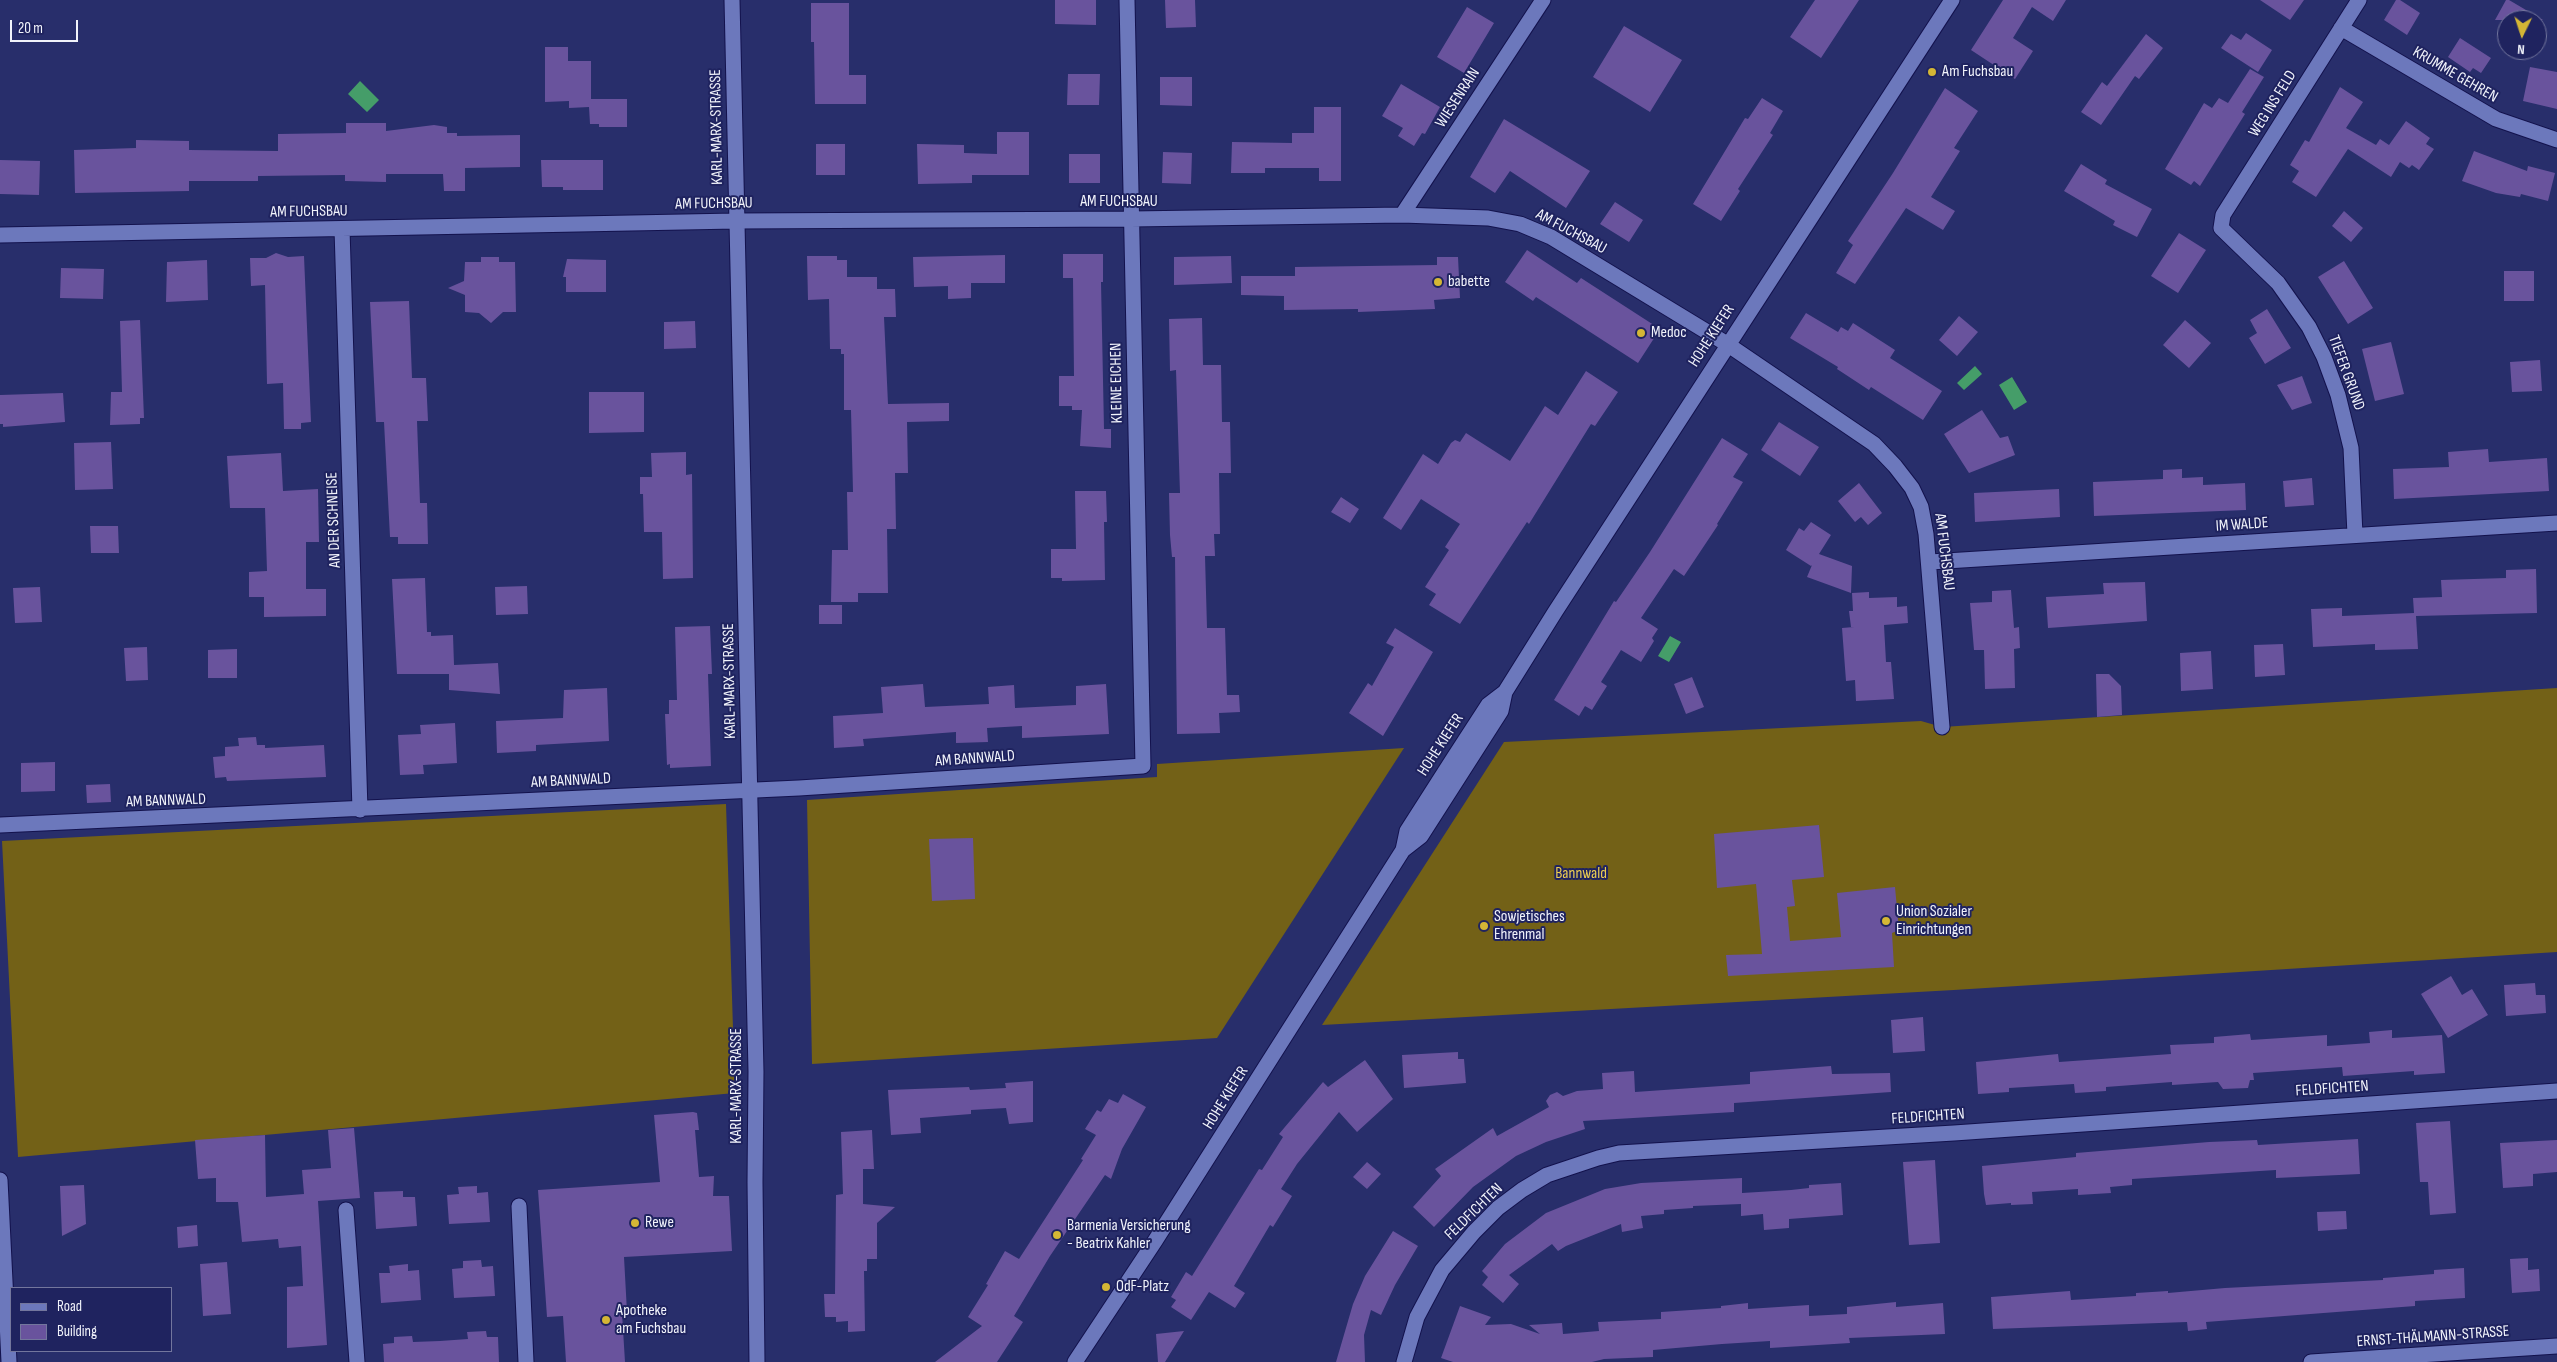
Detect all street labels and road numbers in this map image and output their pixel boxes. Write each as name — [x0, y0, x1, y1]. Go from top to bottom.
street label: KRUMME GEHREN — [2409, 43, 2501, 107]
street label: WIESENRAIN — [1432, 65, 1484, 131]
street label: WEG INS FELD — [2245, 67, 2301, 141]
street label: KARL-MARX-STRASSE — [706, 69, 728, 185]
street label: AM FUCHSBAU — [1080, 192, 1158, 212]
street label: AM FUCHSBAU — [675, 194, 753, 214]
street label: AM FUCHSBAU — [270, 202, 348, 222]
street label: AM FUCHSBAU — [1532, 205, 1610, 259]
street label: HOHE KIEFER — [1685, 301, 1739, 371]
street label: TIEFER GRUND — [2324, 333, 2368, 413]
street label: KLEINE EICHEN — [1107, 343, 1127, 423]
street label: AN DER SCHNEISE — [323, 472, 345, 568]
street label: AM FUCHSBAU — [1930, 512, 1958, 592]
street label: IM WALDE — [2215, 514, 2269, 536]
street label: KARL-MARX-STRASSE — [719, 623, 741, 739]
street label: HOHE KIEFER — [1414, 710, 1468, 780]
street label: AM BANNWALD — [935, 747, 1015, 771]
street label: AM BANNWALD — [531, 769, 611, 793]
street label: AM BANNWALD — [126, 790, 206, 812]
street label: KARL-MARX-STRASSE — [727, 1028, 747, 1144]
street label: HOHE KIEFER — [1199, 1063, 1253, 1133]
street label: FELDFICHTEN — [2295, 1077, 2369, 1101]
street label: FELDFICHTEN — [1891, 1105, 1965, 1129]
street label: FELDFICHTEN — [1441, 1180, 1507, 1244]
street label: ERNST-THÄLMANN-STRASSE — [2356, 1322, 2510, 1352]

